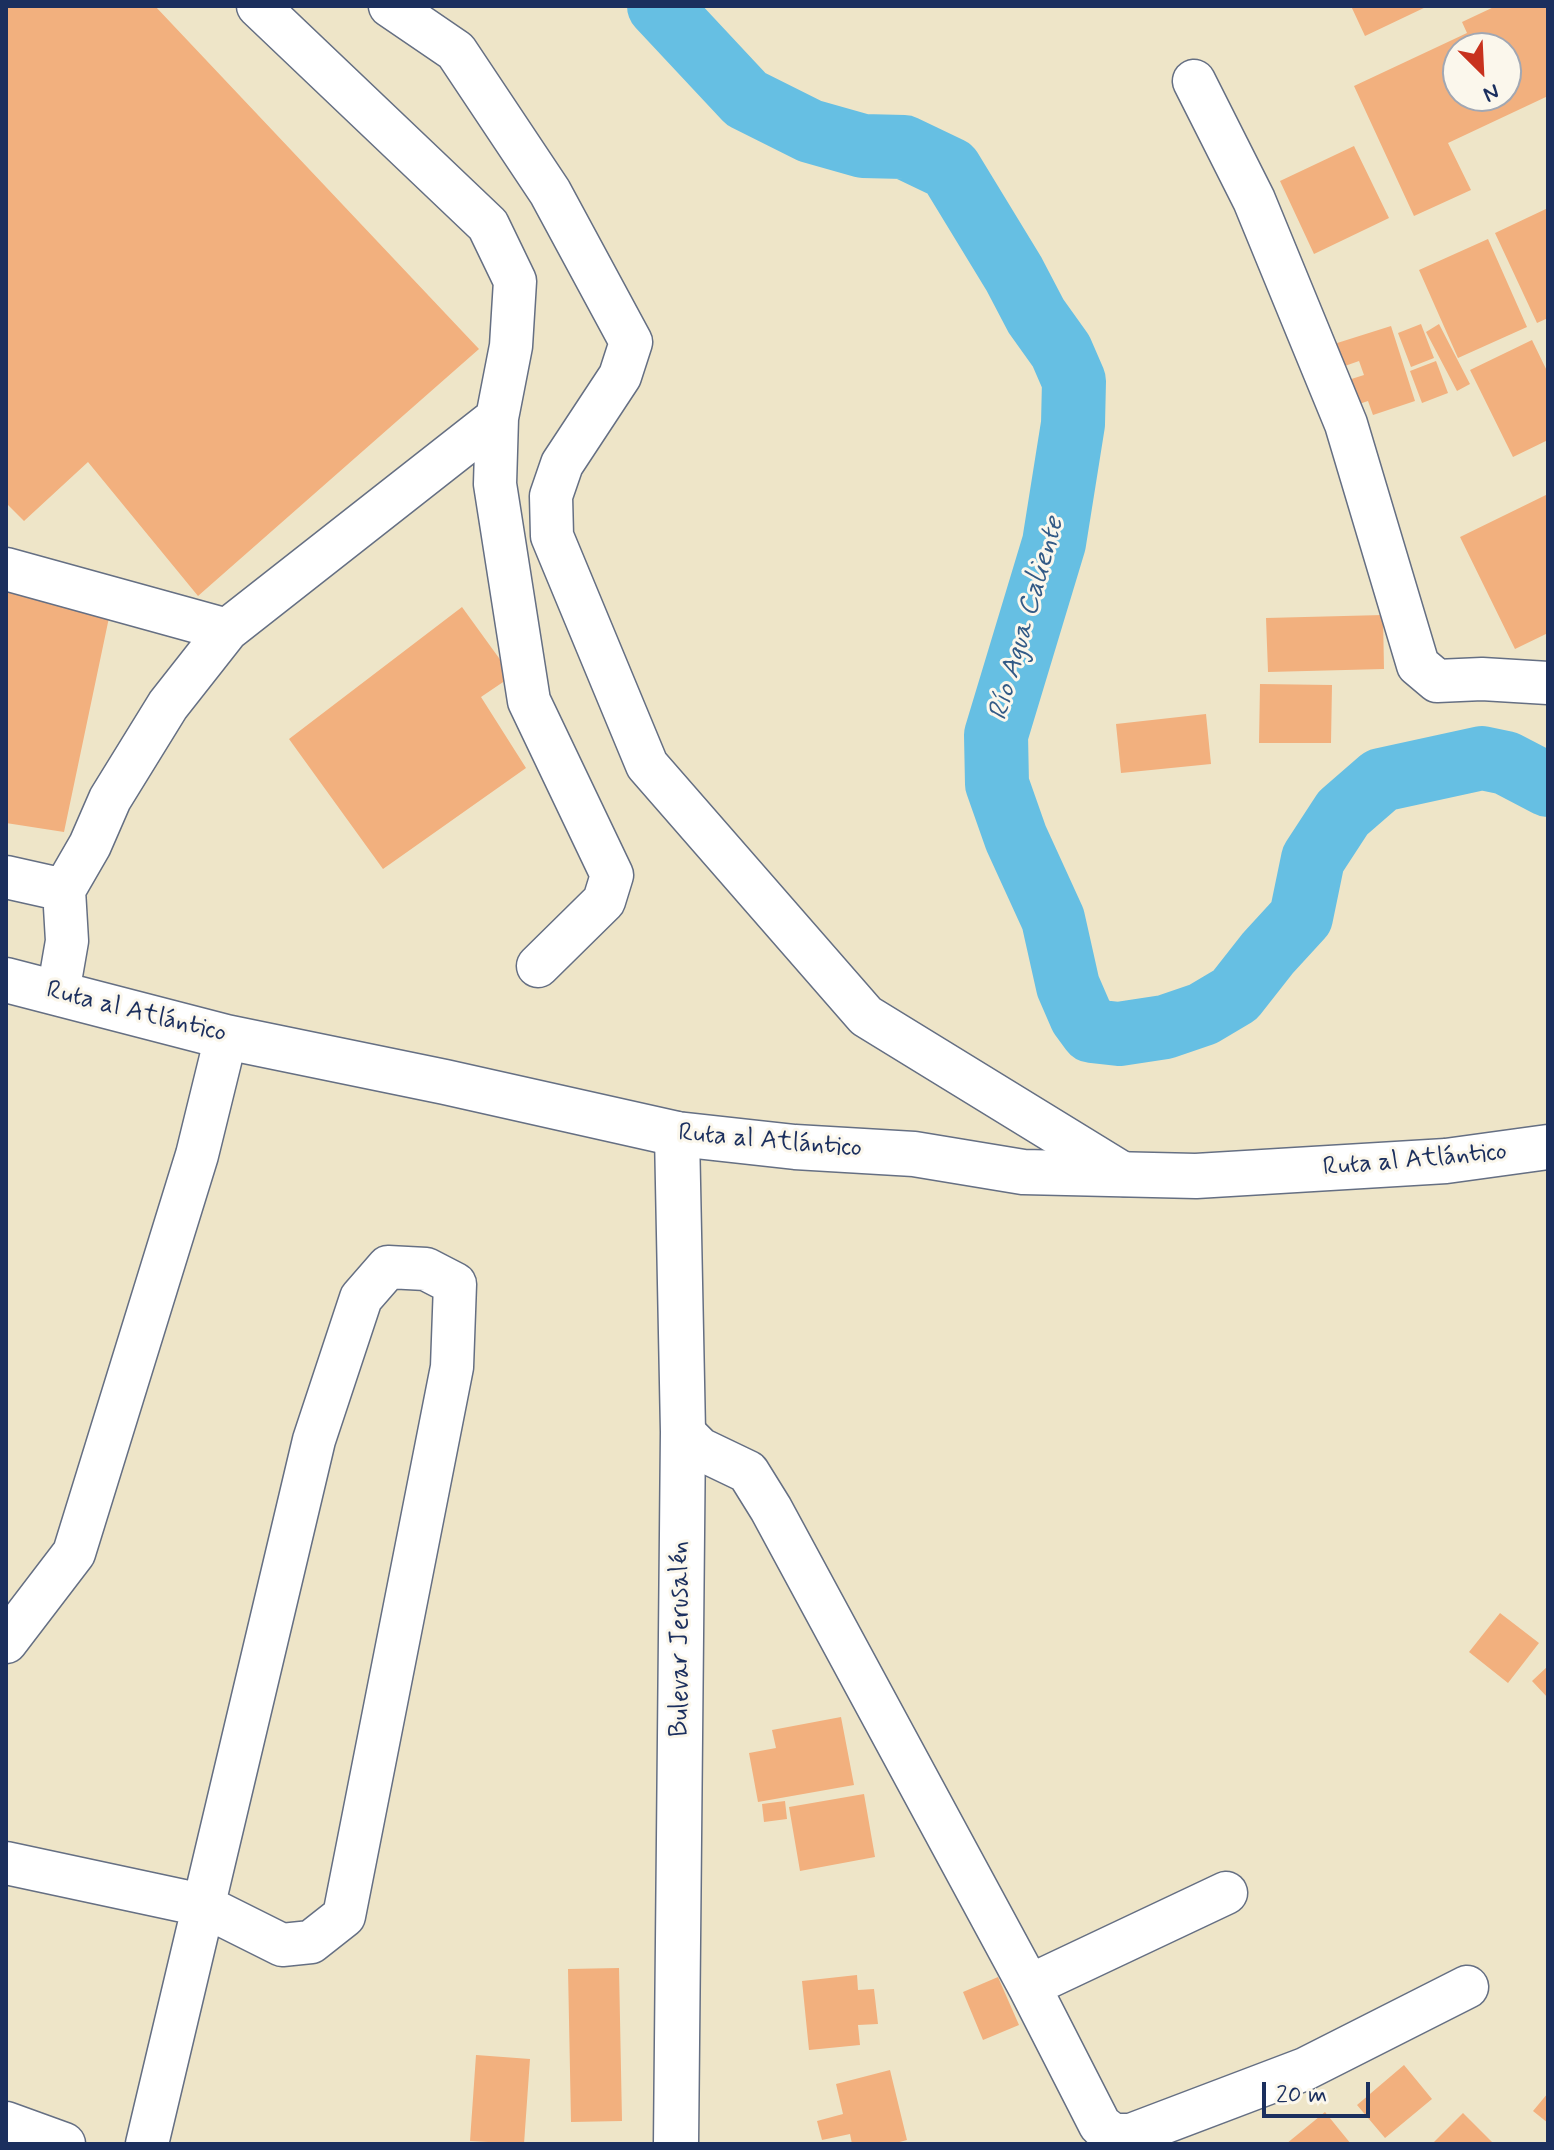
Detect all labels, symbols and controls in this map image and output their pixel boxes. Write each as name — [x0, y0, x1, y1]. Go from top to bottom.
north arrow — [1442, 32, 1522, 112]
text: N — [1479, 76, 1503, 108]
water label: Río Agua Caliente — [983, 514, 1073, 724]
street label: Ruta al Atlántico — [43, 976, 229, 1050]
street label: Ruta al Atlántico — [677, 1118, 863, 1166]
street label: Ruta al Atlántico — [1322, 1137, 1508, 1185]
street label: Bulevar Jerusalén — [666, 1541, 698, 1737]
scale bar — [1266, 2066, 1374, 2116]
text: 20 m — [1276, 2080, 1327, 2111]

